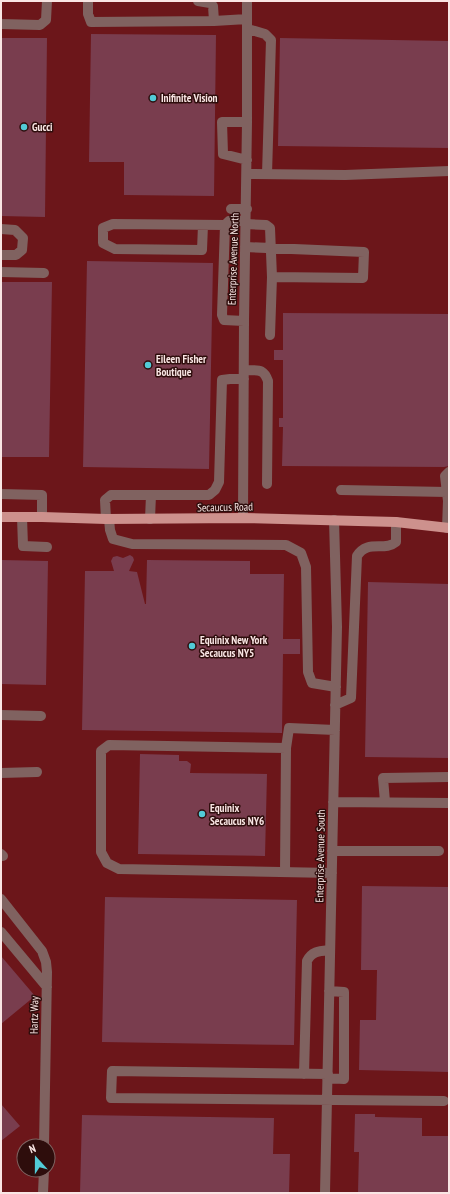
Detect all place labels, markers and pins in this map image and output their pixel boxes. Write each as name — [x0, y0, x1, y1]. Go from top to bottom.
place label: Inifinite Vision — [161, 91, 218, 105]
marker: Inifinite Vision — [148, 93, 158, 103]
place label: Gucci — [32, 120, 53, 134]
marker: Gucci — [19, 122, 29, 132]
place label: Eileen Fisher Boutique — [156, 352, 207, 379]
marker: Eileen Fisher Boutique — [143, 360, 153, 370]
place label: Equinix New York Secaucus NY5 — [200, 633, 268, 660]
marker: Equinix New York Secaucus NY5 — [187, 641, 197, 651]
place label: Equinix Secaucus NY6 — [210, 801, 264, 828]
marker: Equinix Secaucus NY6 — [197, 809, 207, 819]

